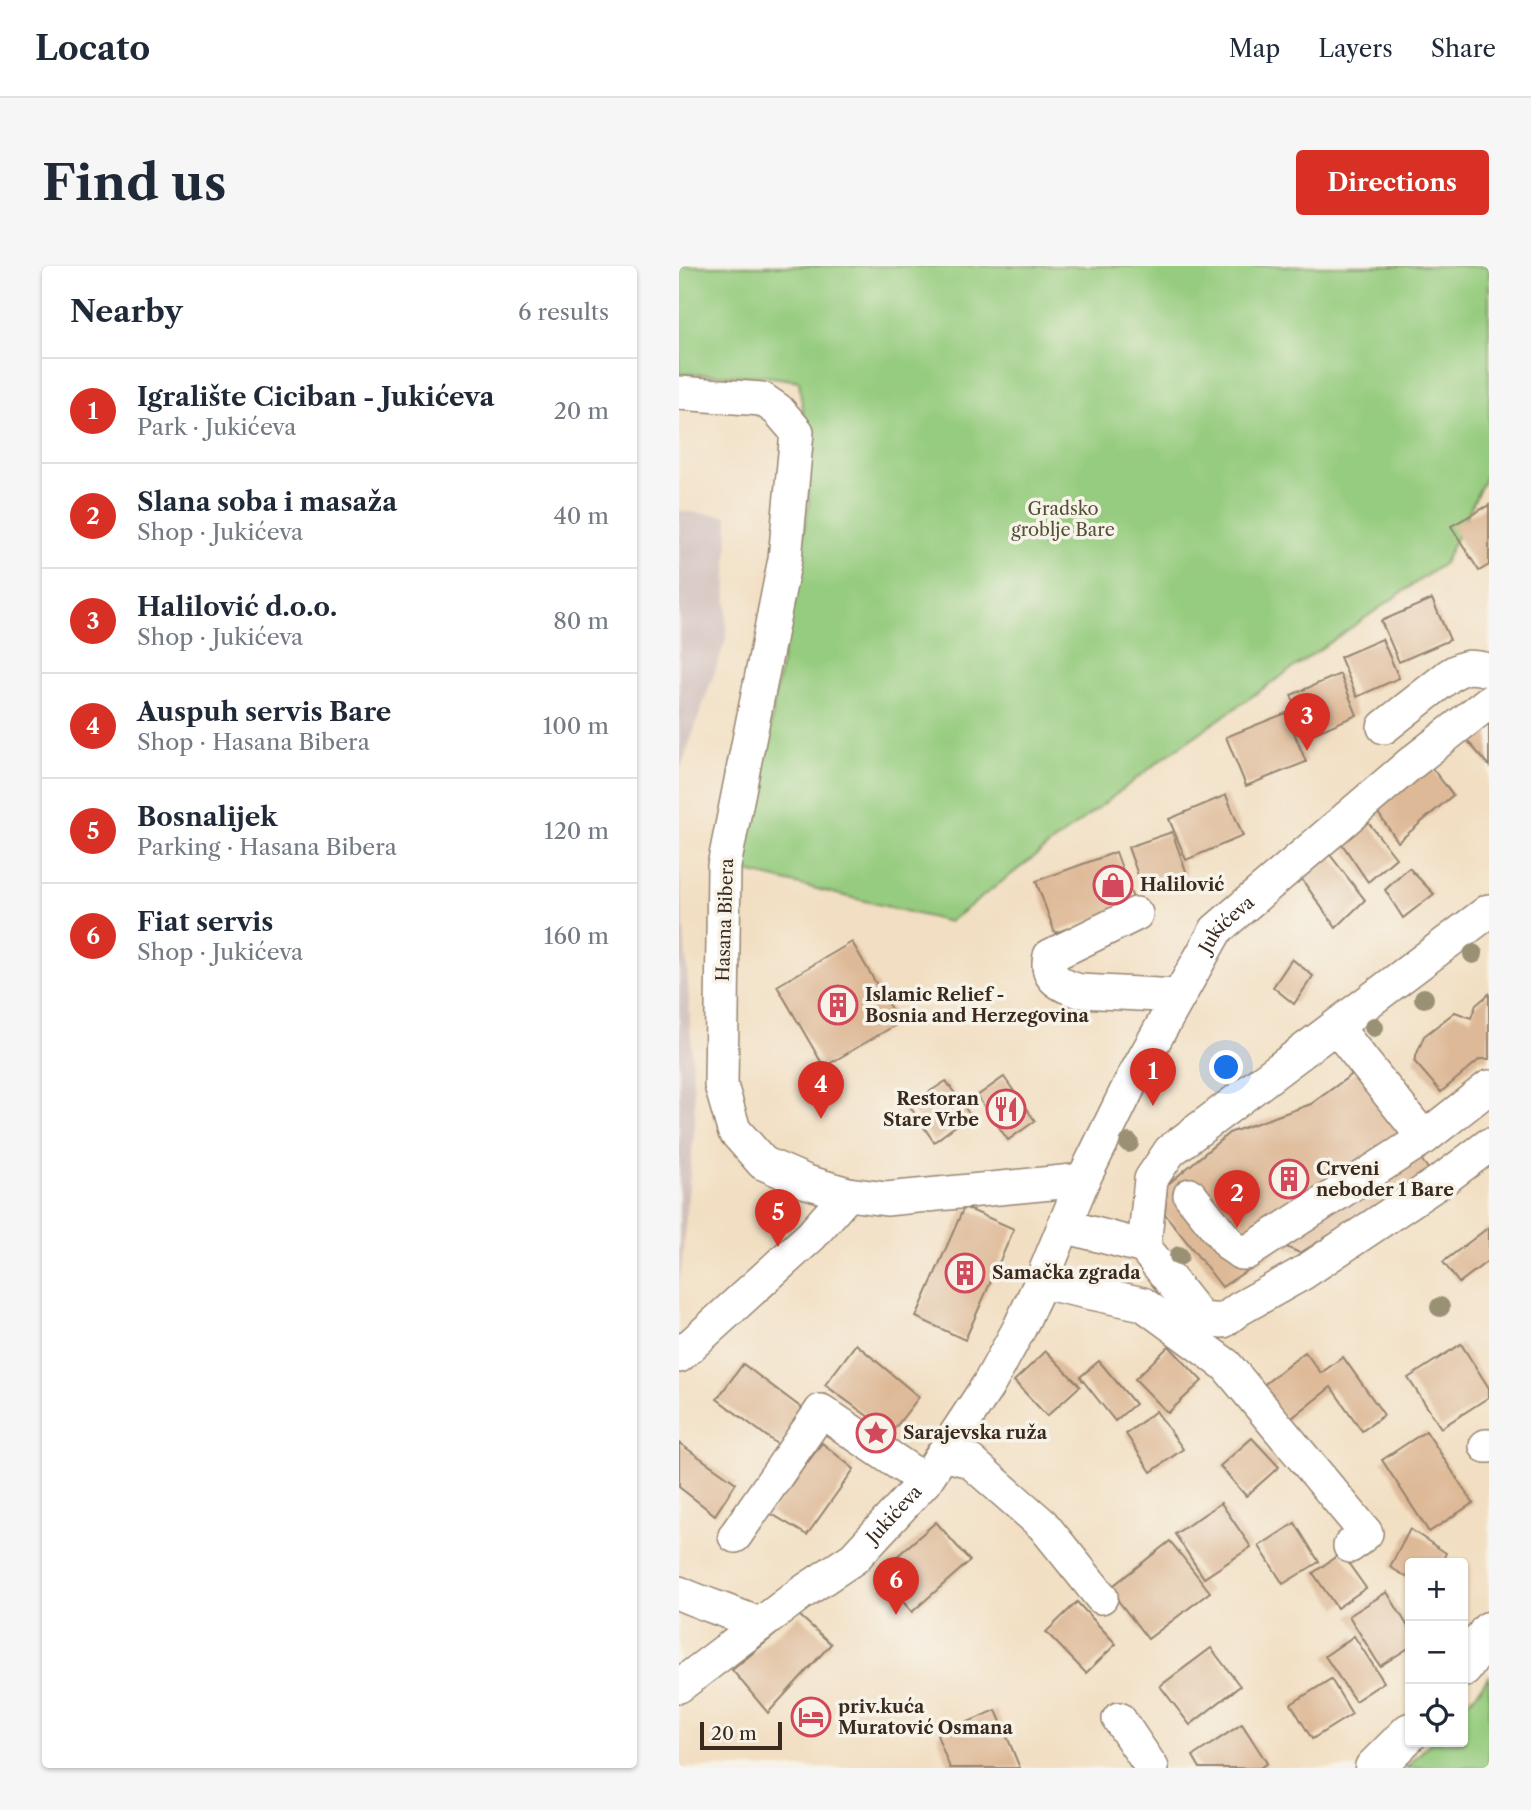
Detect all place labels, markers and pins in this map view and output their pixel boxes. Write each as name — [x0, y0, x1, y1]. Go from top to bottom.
pin: 3 — [1284, 693, 1330, 751]
shop icon: Halilović — [1092, 864, 1134, 906]
place label: Halilović — [1140, 874, 1224, 896]
building icon: Islamic Relief - Bosnia and Herzegovina — [817, 984, 859, 1026]
place label: Islamic Relief - Bosnia and Herzegovina — [865, 984, 1090, 1027]
pin: 1 — [1130, 1048, 1176, 1106]
pin: 4 — [798, 1061, 844, 1119]
place label: Restoran Stare Vrbe — [883, 1088, 980, 1131]
restaurant icon: Restoran Stare Vrbe — [985, 1088, 1027, 1130]
building icon: Crveni neboder 1 Bare — [1268, 1158, 1310, 1200]
place label: Crveni neboder 1 Bare — [1316, 1158, 1454, 1201]
pin: 2 — [1214, 1170, 1260, 1228]
pin: 5 — [755, 1189, 801, 1247]
building icon: Samačka zgrada — [944, 1252, 986, 1294]
place label: Samačka zgrada — [992, 1262, 1141, 1284]
place icon: Sarajevska ruža — [855, 1412, 897, 1454]
place label: Sarajevska ruža — [903, 1422, 1048, 1444]
pin: 6 — [873, 1557, 919, 1615]
hotel icon: priv.kuća Muratović Osmana — [790, 1696, 832, 1738]
place label: priv.kuća Muratović Osmana — [838, 1696, 1013, 1739]

